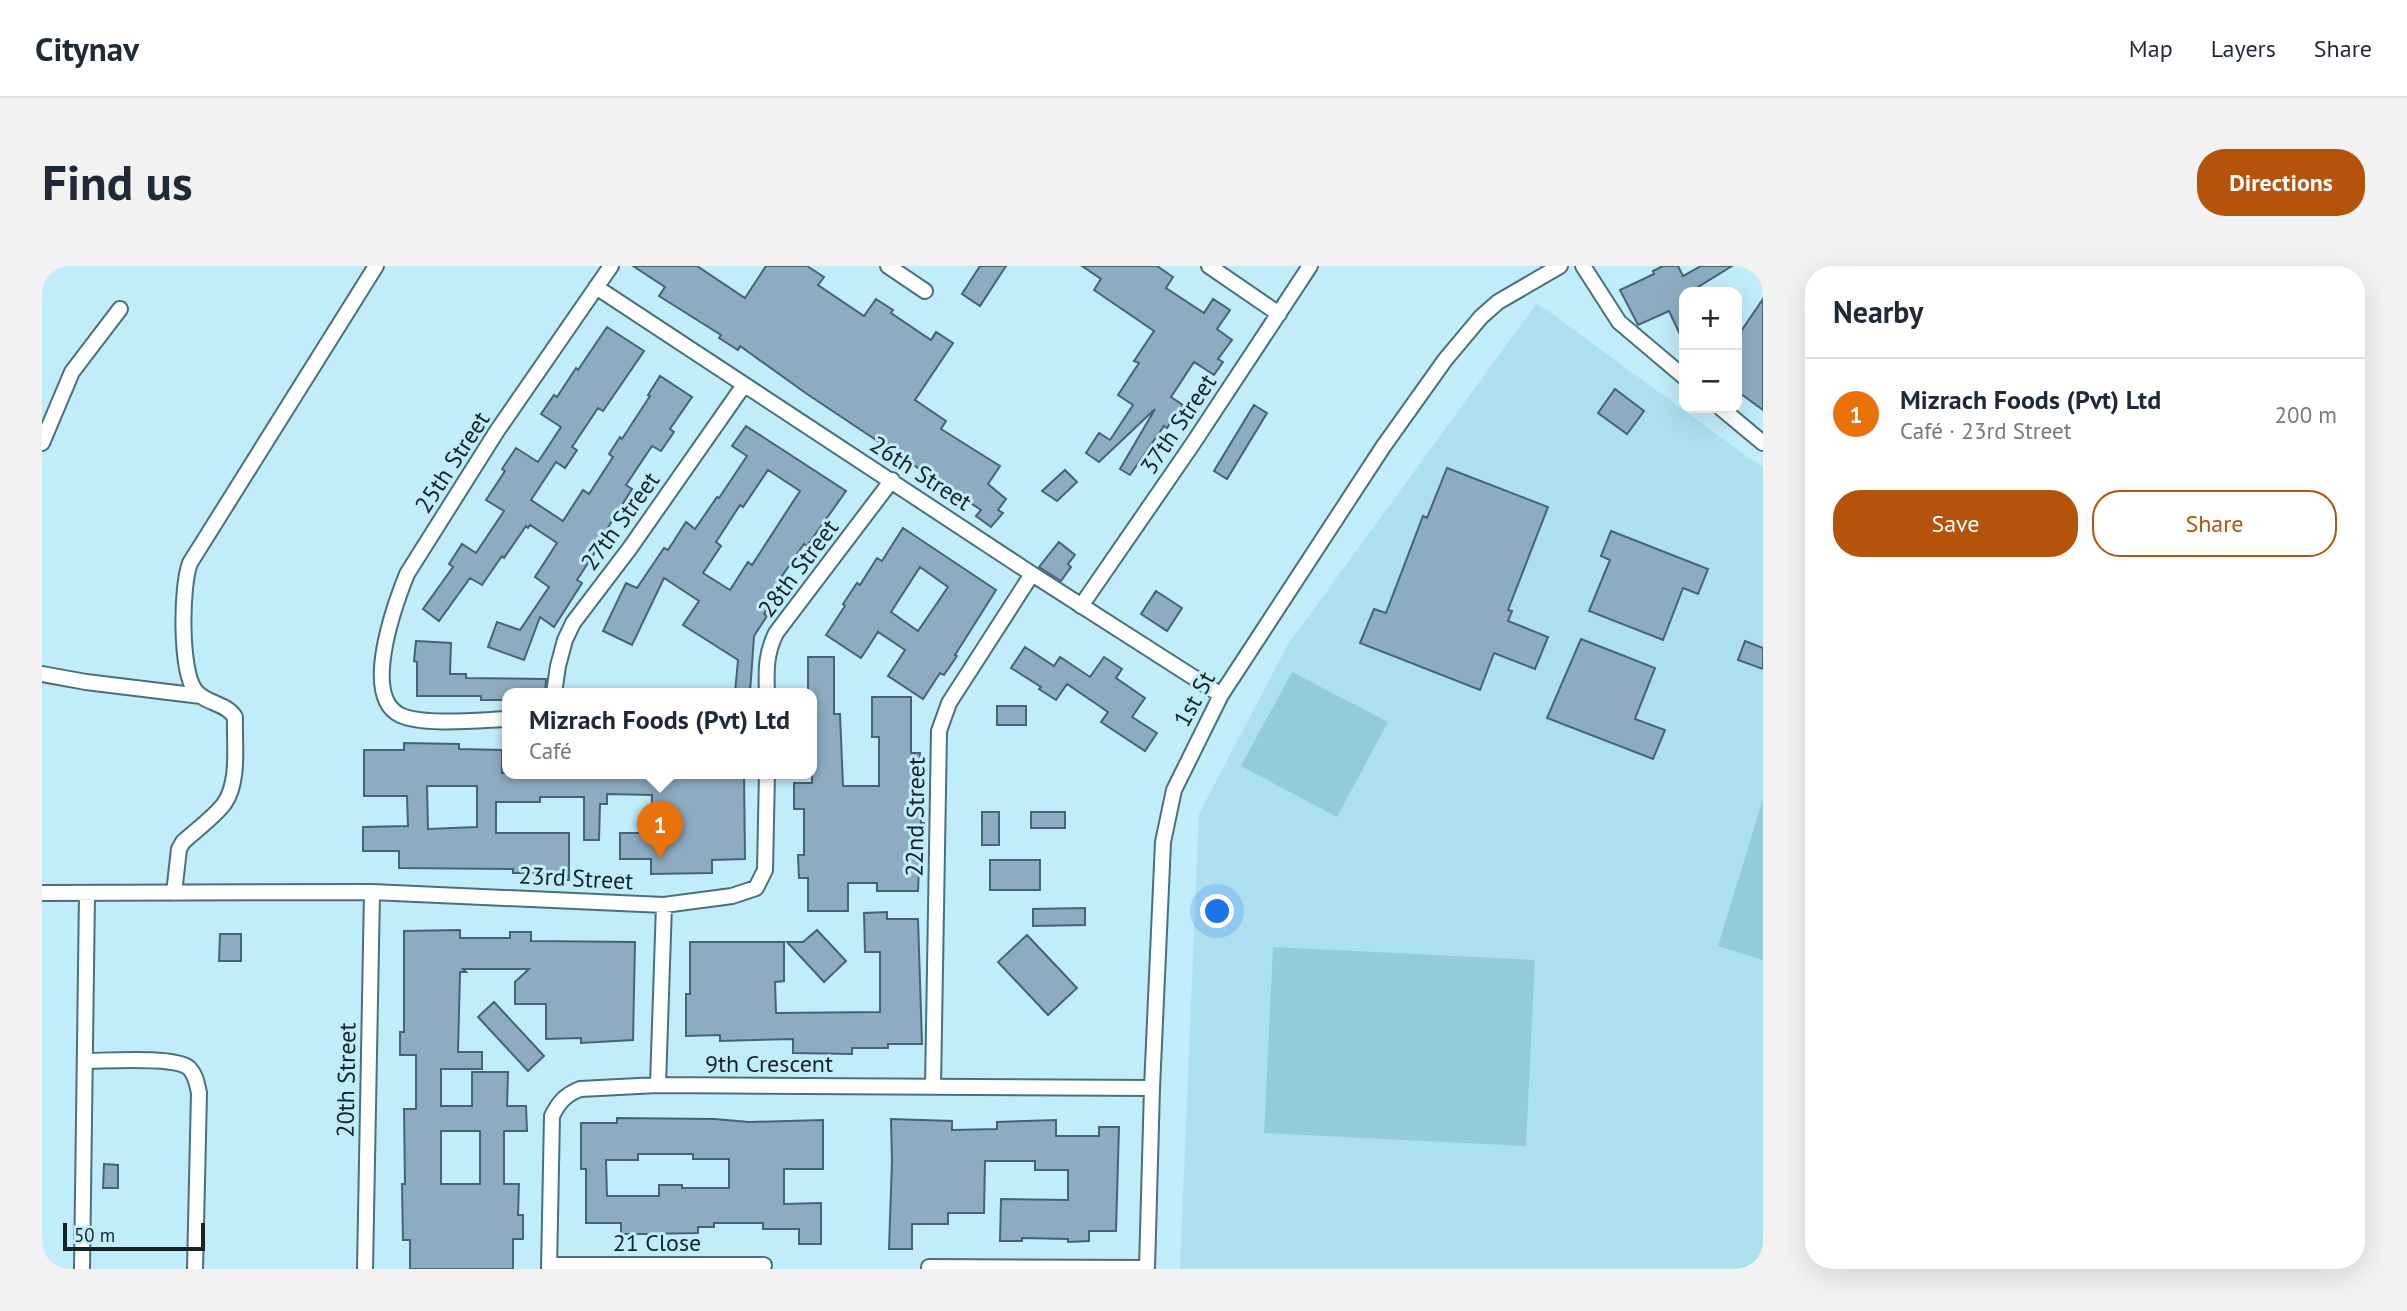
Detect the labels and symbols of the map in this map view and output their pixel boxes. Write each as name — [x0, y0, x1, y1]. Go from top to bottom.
street label: 37th Street — [1133, 368, 1223, 480]
street label: 25th Street — [408, 405, 496, 519]
street label: 26th Street — [864, 429, 978, 517]
street label: 27th Street — [574, 466, 666, 576]
street label: 28th Street — [751, 513, 845, 623]
street label: 1st St — [1166, 666, 1222, 732]
street label: 22nd Street — [898, 757, 932, 877]
pin: 1 — [637, 801, 683, 859]
street label: 23rd Street — [518, 860, 634, 896]
your location — [1200, 894, 1234, 928]
street label: 20th Street — [329, 1022, 363, 1138]
street label: 9th Crescent — [705, 1048, 833, 1079]
scale bar — [63, 1220, 205, 1252]
street label: 21 Close — [613, 1227, 701, 1258]

